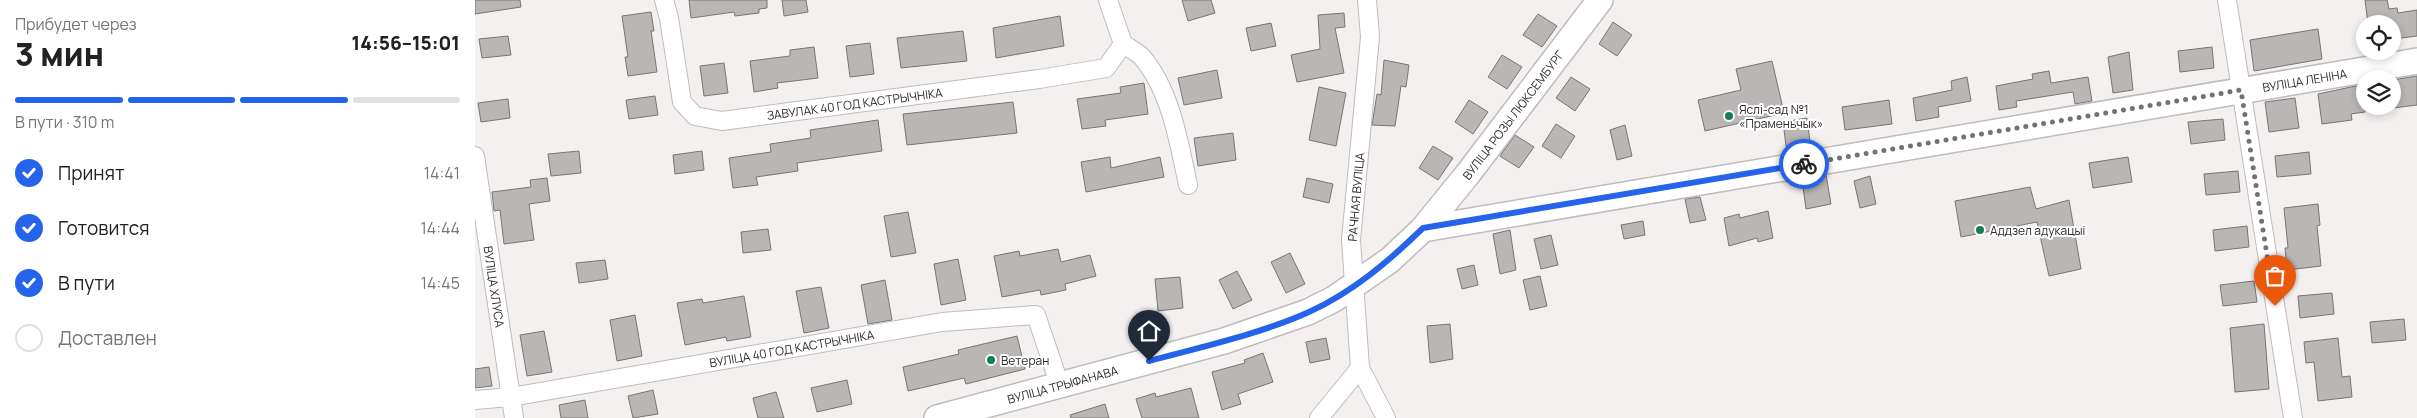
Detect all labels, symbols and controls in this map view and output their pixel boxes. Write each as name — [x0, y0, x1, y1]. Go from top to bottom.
text: Прибудет через — [15, 13, 137, 35]
map controls — [2356, 15, 2401, 115]
button: locate — [2356, 15, 2401, 60]
text: 14:56–15:01 — [352, 30, 460, 56]
text: 3 мин — [15, 32, 104, 76]
street label: ВУЛІЦА РОЗЫ ЛЮКСЕМБУРГ — [1458, 46, 1568, 183]
street label: ВУЛІЦА ЛЕНІНА — [2261, 64, 2348, 96]
button: layers — [2356, 70, 2401, 115]
street label: ЗАВУЛАК 40 ГОД КАСТРЫЧНІКА — [766, 83, 944, 123]
place label: Яслі-сад №1 «Праменьчык» — [1739, 101, 1823, 132]
marker: Яслі-сад №1 «Праменьчык» — [1723, 110, 1735, 122]
text: В пути · 310 m — [15, 111, 114, 133]
courier — [1779, 139, 1829, 189]
icon: bike — [1790, 150, 1818, 178]
street label: РАЧНАЯ ВУЛІЦА — [1344, 151, 1368, 242]
icon: check — [15, 159, 43, 187]
text: Принят — [58, 160, 125, 186]
text: 14:41 — [424, 162, 460, 184]
icon: check — [15, 214, 43, 242]
text: Готовится — [58, 215, 150, 241]
text: 14:44 — [421, 217, 460, 239]
place label: Аддзел адукацыі — [1990, 222, 2085, 239]
marker: Аддзел адукацыі — [1974, 224, 1986, 236]
street label: ВУЛІЦА ХЛУСА — [480, 245, 509, 329]
pin — [2254, 255, 2296, 306]
icon: bag — [2261, 262, 2289, 290]
icon: check — [15, 269, 43, 297]
text: В пути — [58, 270, 115, 296]
text: 14:45 — [421, 272, 460, 294]
pin — [1128, 310, 1170, 361]
icon: home — [1135, 317, 1163, 345]
text: Доставлен — [58, 325, 157, 351]
street label: ВУЛІЦА 40 ГОД КАСТРЫЧНІКА — [708, 325, 876, 371]
place label: Ветеран — [1001, 352, 1049, 369]
marker: Ветеран — [985, 354, 997, 366]
street label: ВУЛІЦА ТРЫФАНАВА — [1005, 361, 1120, 407]

